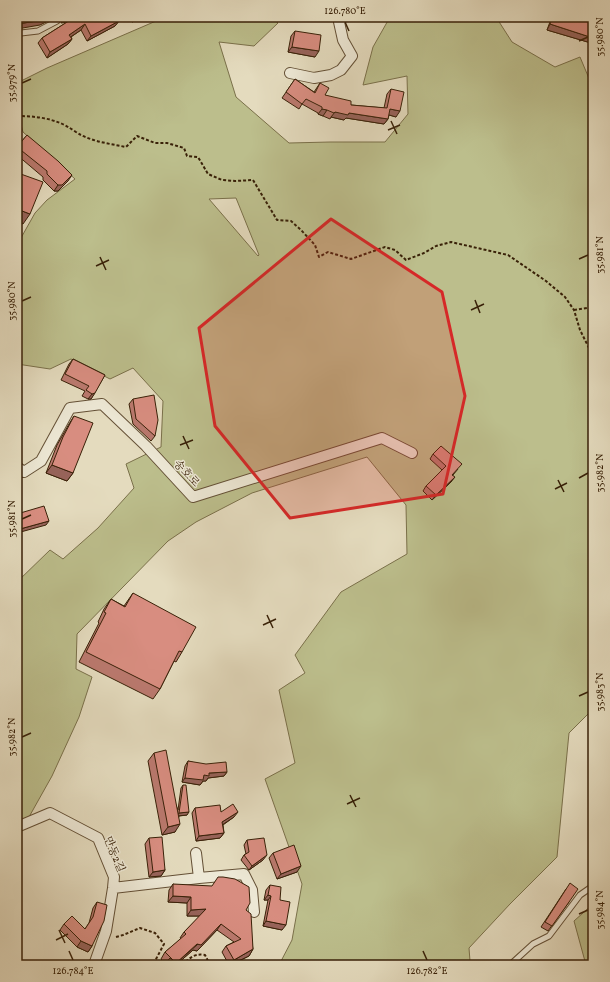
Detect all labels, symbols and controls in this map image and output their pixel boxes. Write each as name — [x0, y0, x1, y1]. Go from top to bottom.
text: 126.780°E — [324, 4, 366, 18]
text: 35.980°N — [593, 17, 607, 57]
text: 35.979°N — [5, 63, 19, 102]
text: 35.981°N — [593, 236, 607, 274]
text: 35.980°N — [5, 281, 19, 321]
text: 35.982°N — [593, 453, 607, 492]
street label: 송호로 — [170, 457, 203, 491]
text: 35.981°N — [5, 500, 19, 538]
text: 35.983°N — [593, 672, 607, 711]
text: 35.982°N — [5, 717, 19, 756]
street label: 만동2길 — [99, 834, 128, 875]
text: 35.984°N — [593, 890, 607, 930]
text: 126.784°E — [52, 964, 94, 978]
text: 126.782°E — [406, 964, 448, 978]

